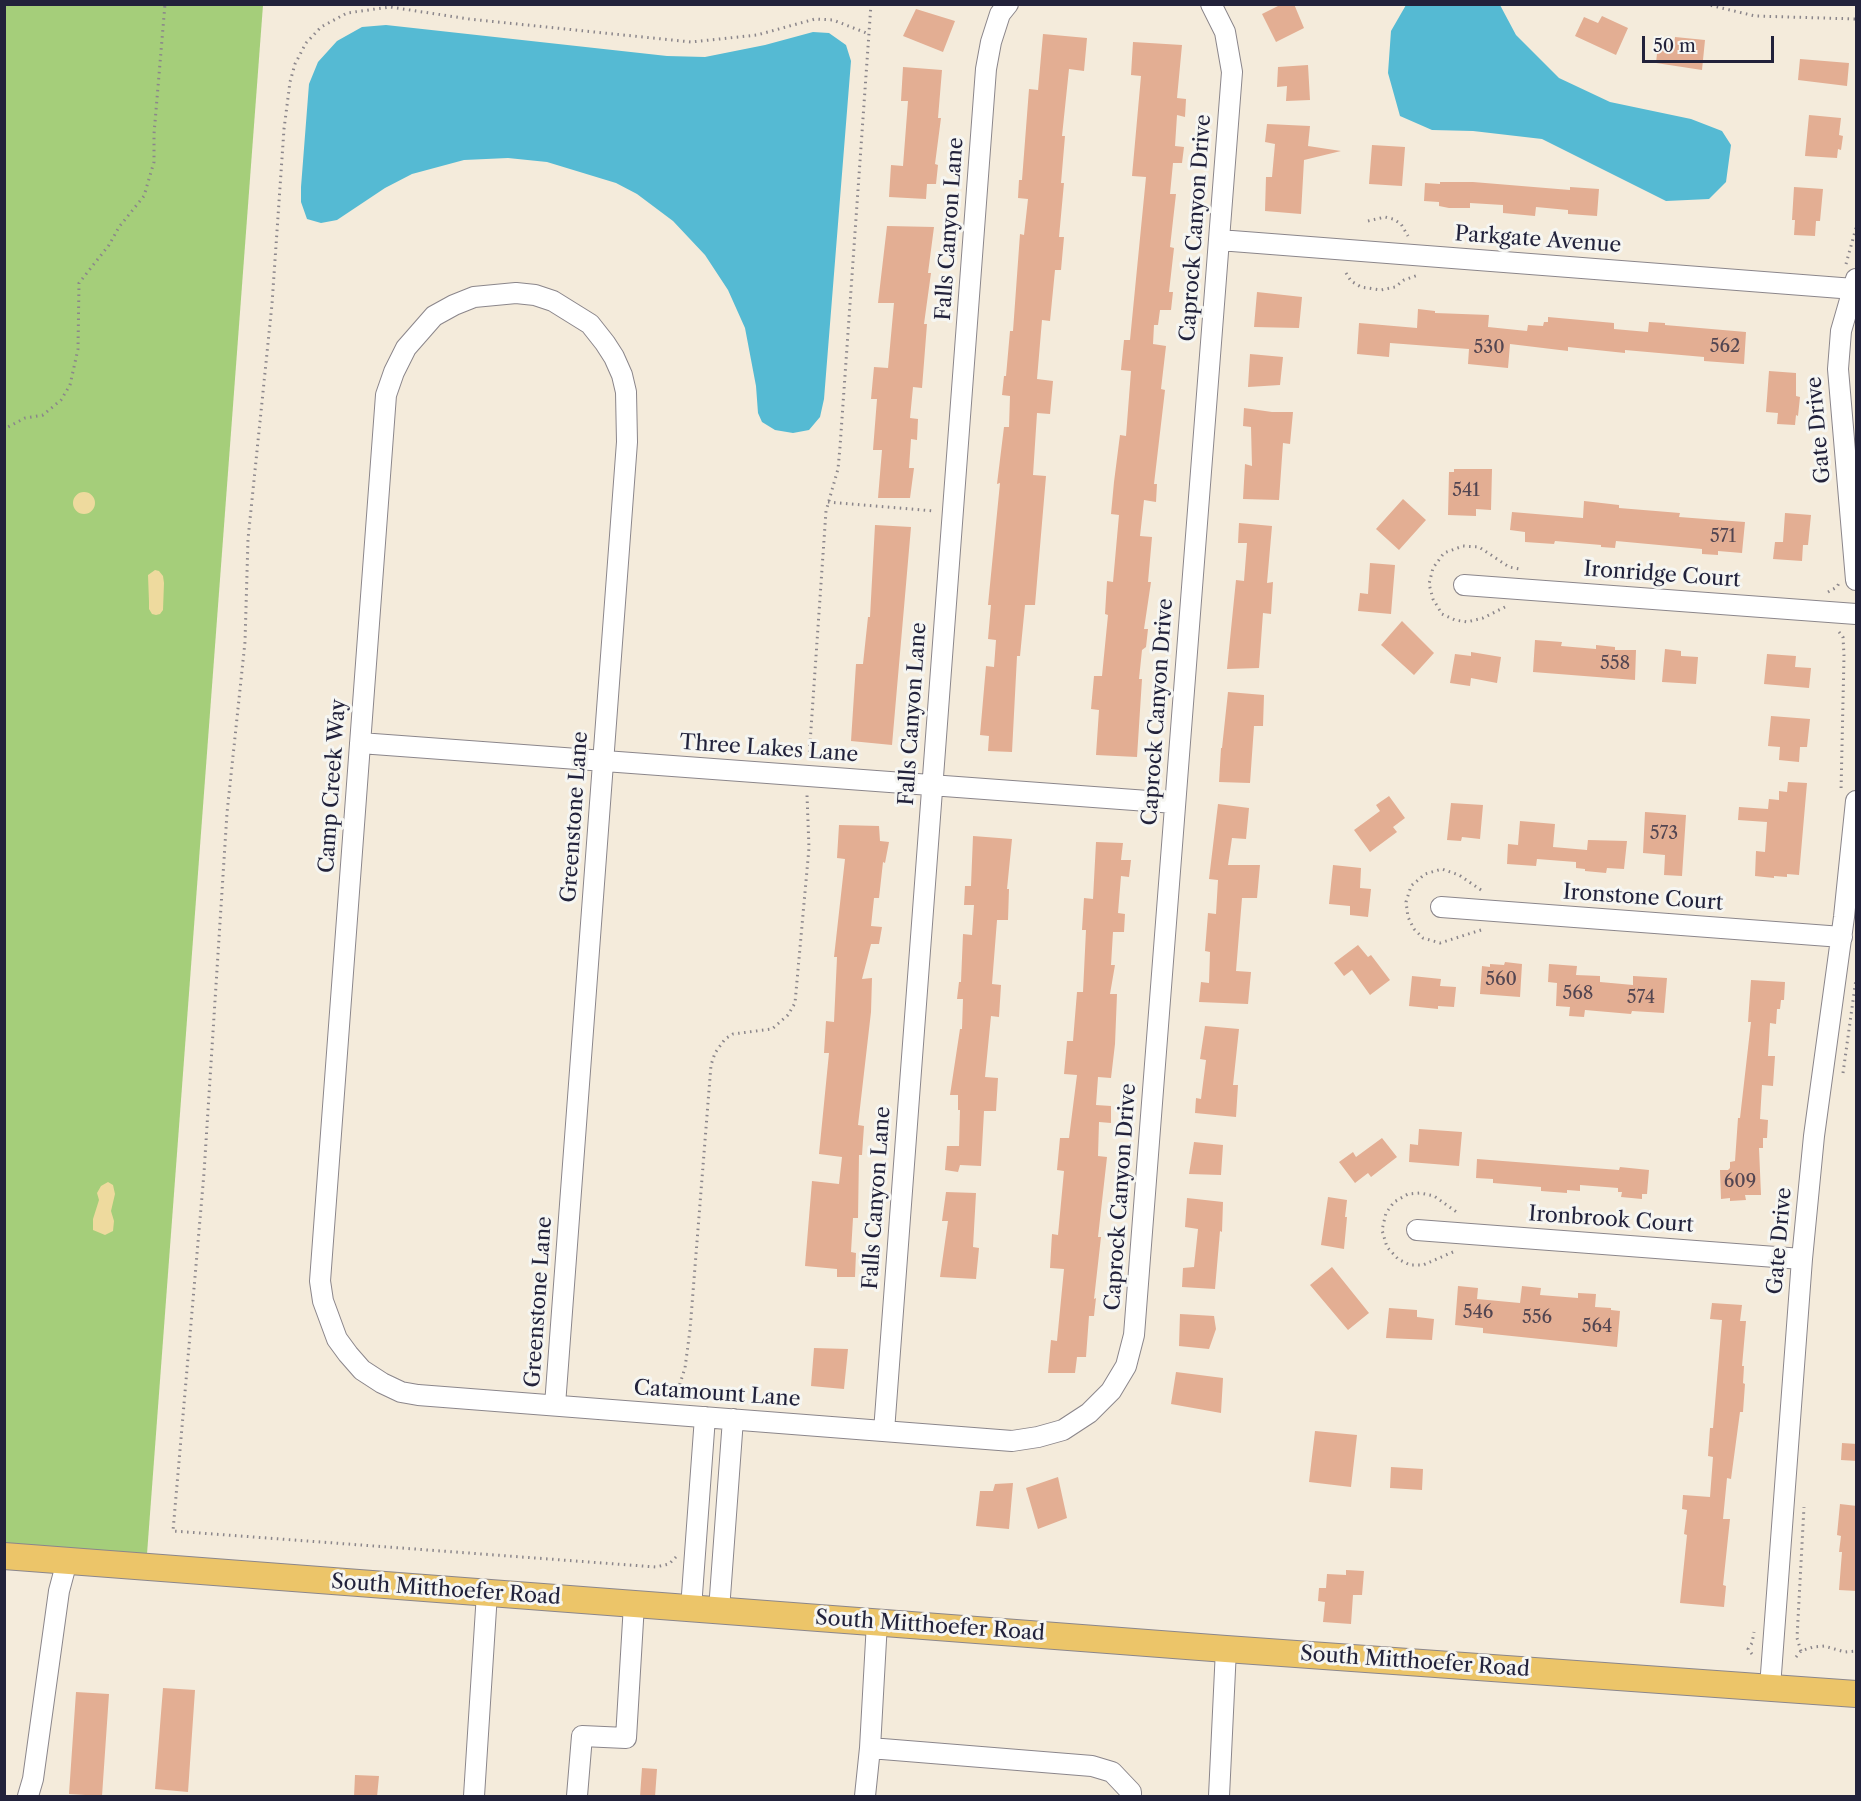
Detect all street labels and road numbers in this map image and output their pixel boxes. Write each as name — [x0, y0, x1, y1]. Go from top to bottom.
street label: Caprock Canyon Drive — [1175, 114, 1217, 342]
street label: Falls Canyon Lane — [931, 137, 969, 321]
street label: Parkgate Avenue — [1454, 222, 1622, 258]
street label: Gate Drive — [1802, 375, 1836, 485]
street label: Ironridge Court — [1583, 557, 1741, 593]
street label: Caprock Canyon Drive — [1137, 598, 1179, 826]
street label: Falls Canyon Lane — [894, 622, 932, 806]
street label: Camp Creek Way — [314, 698, 352, 874]
street label: Greenstone Lane — [556, 730, 594, 904]
street label: Three Lakes Lane — [679, 730, 859, 768]
street label: Ironstone Court — [1562, 880, 1724, 916]
street label: Caprock Canyon Drive — [1100, 1083, 1142, 1311]
street label: Falls Canyon Lane — [858, 1106, 896, 1290]
street label: Gate Drive — [1763, 1186, 1797, 1296]
street label: Ironbrook Court — [1528, 1202, 1694, 1238]
street label: Greenstone Lane — [520, 1215, 558, 1389]
street label: Catamount Lane — [633, 1376, 801, 1412]
street label: South Mitthoefer Road — [330, 1569, 562, 1611]
street label: South Mitthoefer Road — [814, 1605, 1046, 1647]
street label: South Mitthoefer Road — [1299, 1641, 1531, 1683]

